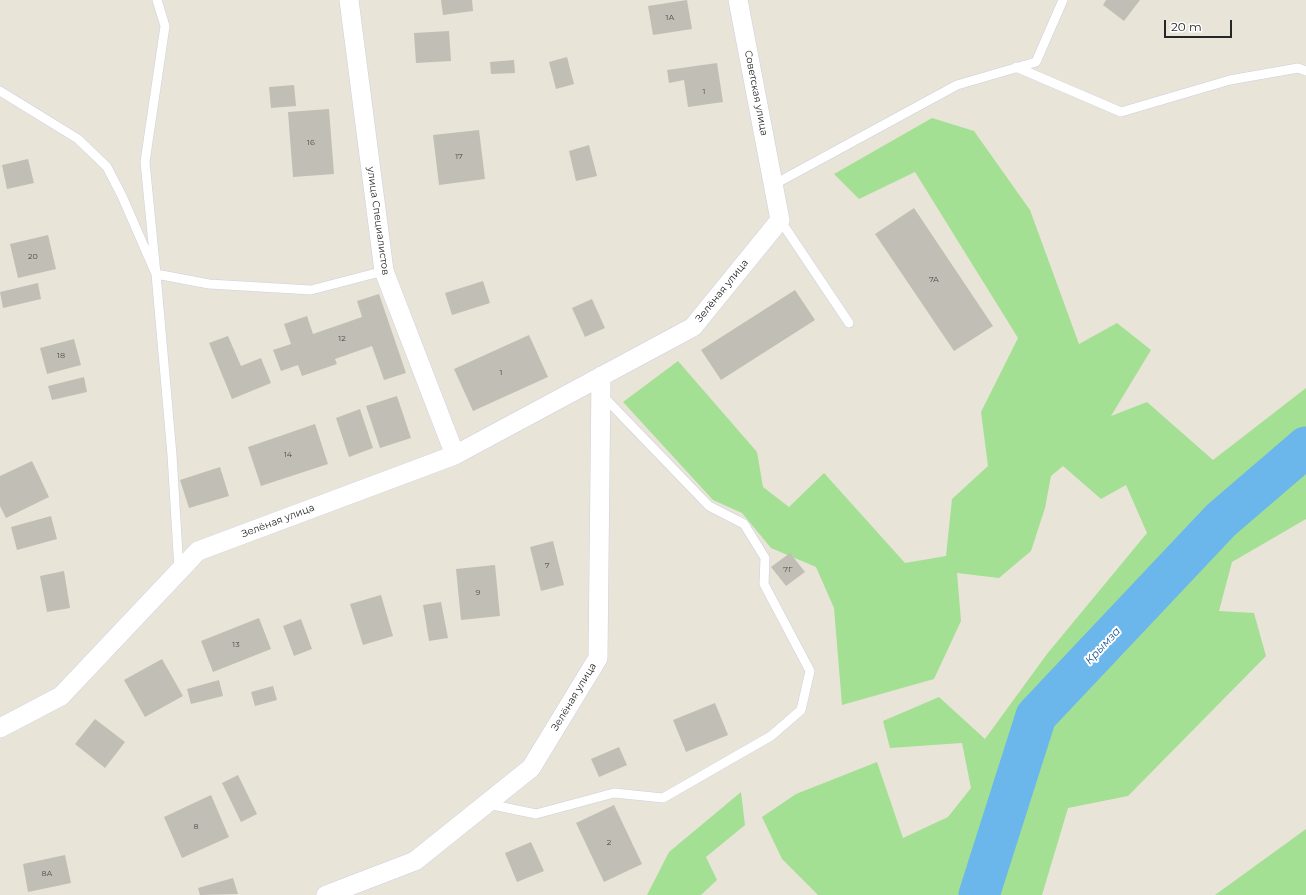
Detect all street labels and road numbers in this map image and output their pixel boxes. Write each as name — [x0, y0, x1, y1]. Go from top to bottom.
street label: Советская улица — [742, 49, 770, 137]
street label: улица Специалистов — [364, 166, 392, 276]
street label: Зелёная улица — [693, 257, 751, 325]
street label: Зелёная улица — [240, 502, 316, 540]
street label: Зелёная улица — [549, 661, 599, 733]

